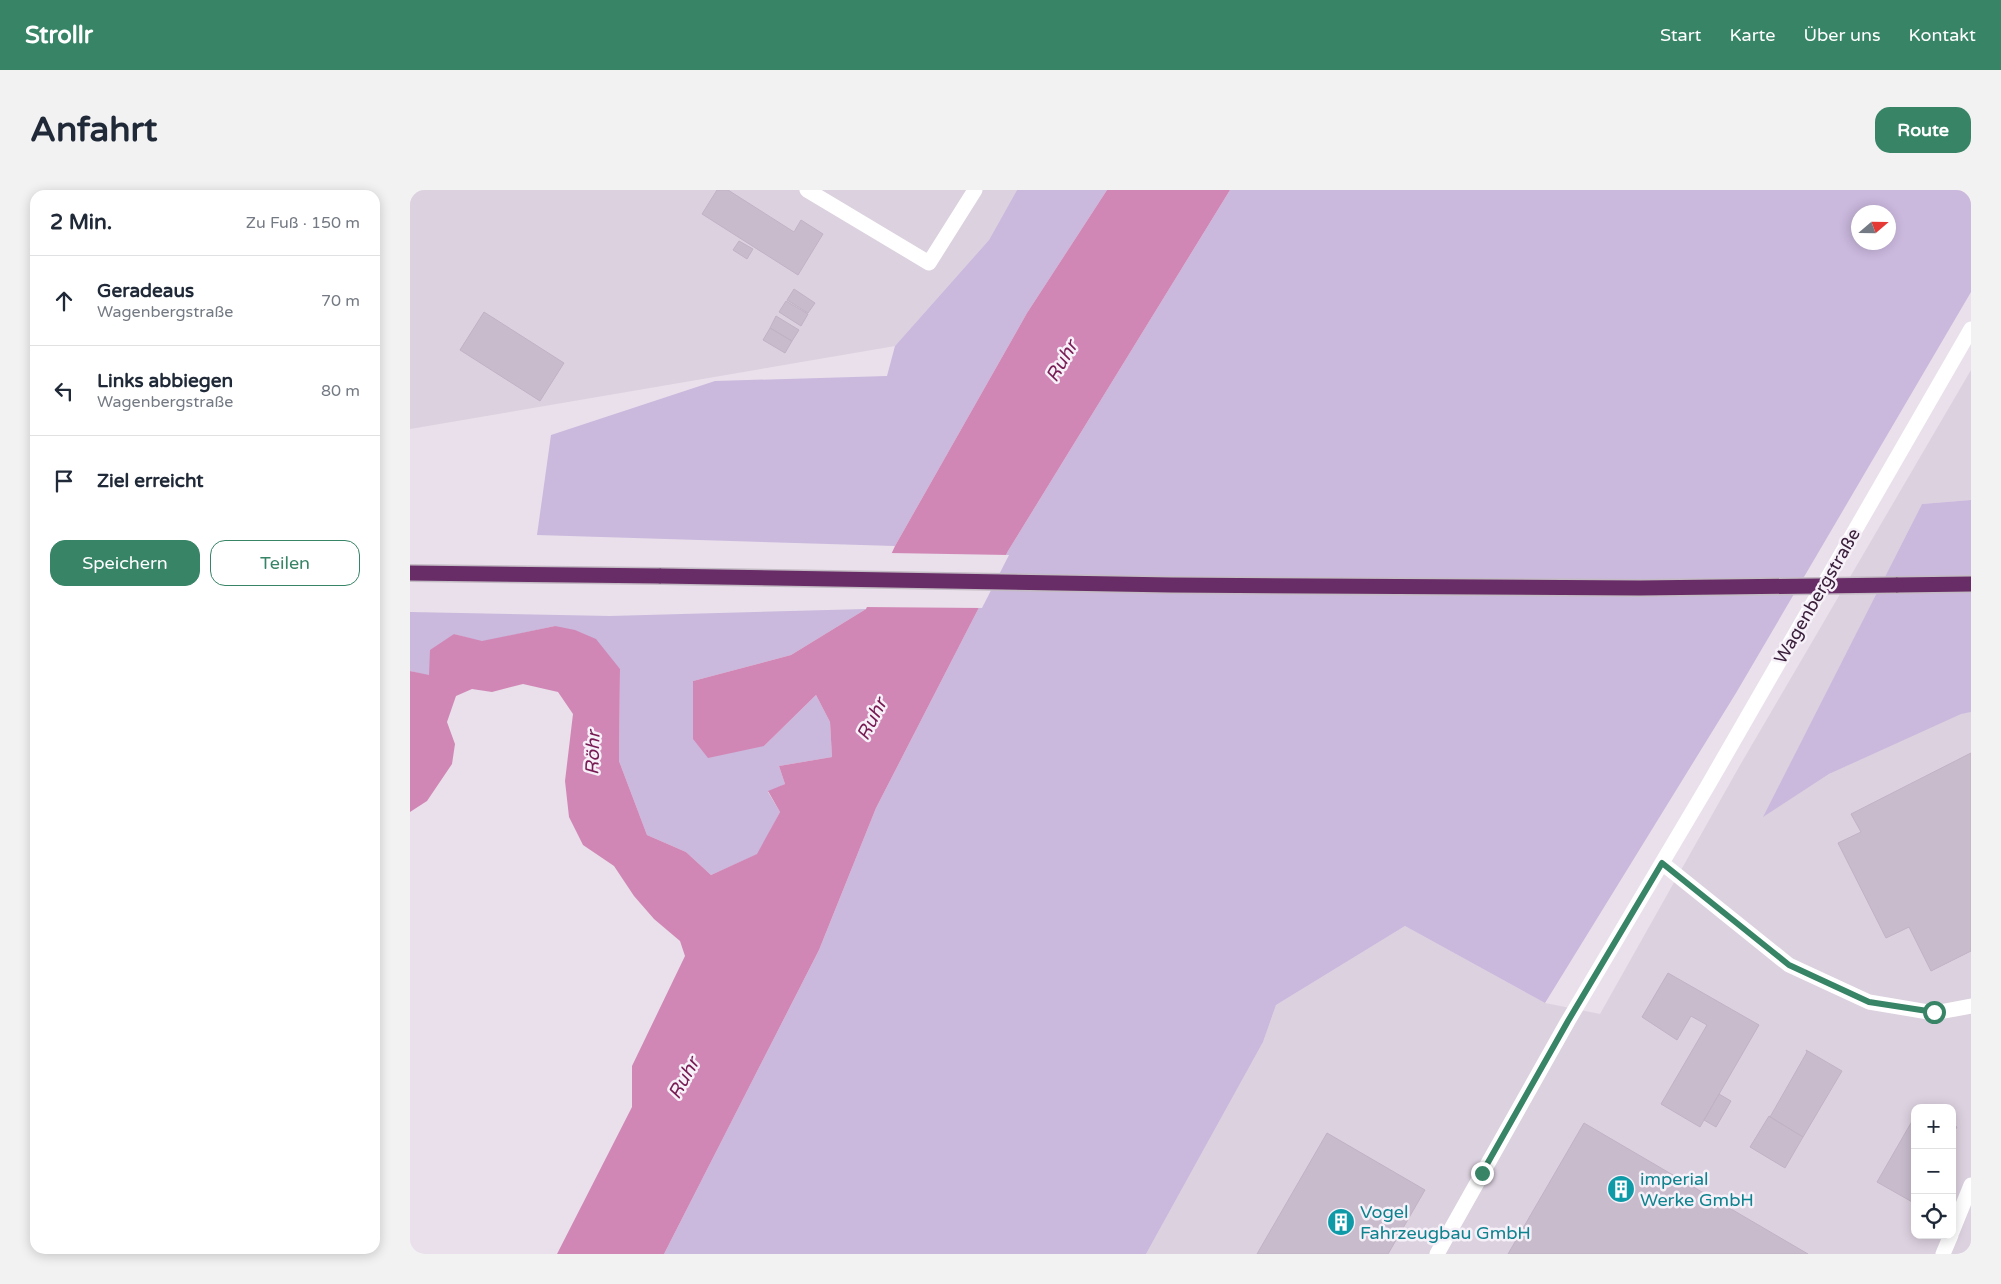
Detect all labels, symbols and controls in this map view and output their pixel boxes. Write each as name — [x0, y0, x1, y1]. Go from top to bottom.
text: Strollr — [25, 21, 93, 50]
text: Start — [1660, 24, 1701, 46]
text: Karte — [1729, 24, 1775, 46]
text: Über uns — [1803, 24, 1881, 46]
text: Kontakt — [1909, 24, 1976, 46]
button: Route — [1875, 107, 1971, 153]
text: Anfahrt — [30, 109, 157, 151]
north arrow — [1851, 205, 1896, 250]
text: 2 Min. — [50, 210, 112, 235]
text: Zu Fuß · 150 m — [246, 213, 360, 233]
text: Geradeaus — [97, 280, 194, 302]
icon: ahead — [50, 287, 78, 315]
text: 70 m — [321, 291, 360, 311]
text: Wagenbergstraße — [97, 302, 233, 322]
water label: Ruhr — [1041, 335, 1084, 386]
text: Links abbiegen — [97, 370, 233, 392]
icon: left — [50, 377, 78, 405]
text: 80 m — [321, 381, 360, 401]
text: Wagenbergstraße — [97, 392, 233, 412]
icon: arrive — [50, 467, 78, 495]
text: Ziel erreicht — [97, 470, 204, 492]
street label: Wagenbergstraße — [1769, 524, 1865, 668]
button: Speichern — [50, 540, 200, 586]
button: Teilen — [210, 540, 360, 586]
water label: Ruhr — [852, 692, 893, 744]
water label: Röhr — [581, 728, 605, 775]
route start — [1923, 1001, 1946, 1024]
water label: Ruhr — [664, 1052, 705, 1103]
map controls — [1911, 1104, 1956, 1239]
button: + — [1911, 1104, 1956, 1149]
button: − — [1911, 1149, 1956, 1194]
route end — [1471, 1162, 1494, 1185]
place label: imperial Werke GmbH — [1640, 1168, 1754, 1211]
building icon: imperial Werke GmbH — [1606, 1174, 1636, 1204]
button: locate — [1911, 1194, 1956, 1239]
place label: Vogel Fahrzeugbau GmbH — [1360, 1201, 1531, 1244]
building icon: Vogel Fahrzeugbau GmbH — [1326, 1207, 1356, 1237]

